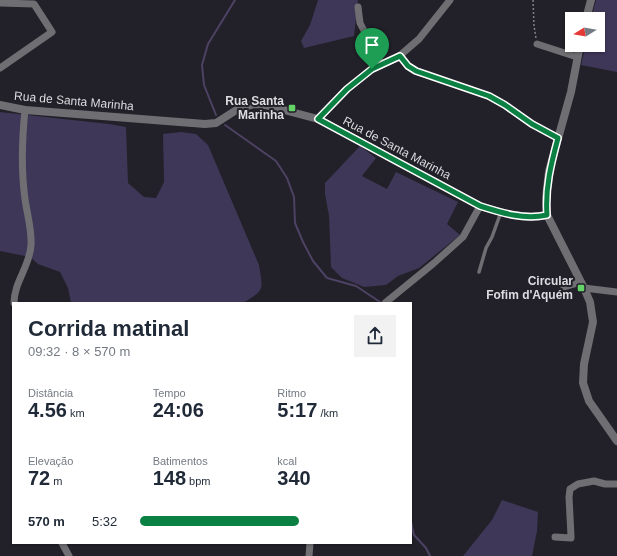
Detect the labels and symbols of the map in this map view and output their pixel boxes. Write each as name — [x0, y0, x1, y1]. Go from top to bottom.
north arrow — [565, 12, 605, 52]
pin — [355, 28, 389, 69]
street label: Rua de Santa Marinha — [14, 89, 135, 113]
place label: Rua Santa Marinha — [225, 94, 284, 122]
marker: Rua Santa Marinha — [287, 103, 297, 113]
street label: Rua de Santa Marinha — [341, 114, 454, 183]
place label: Circular Fofim d'Aquém — [486, 274, 573, 302]
marker: Circular Fofim d'Aquém — [576, 283, 586, 293]

